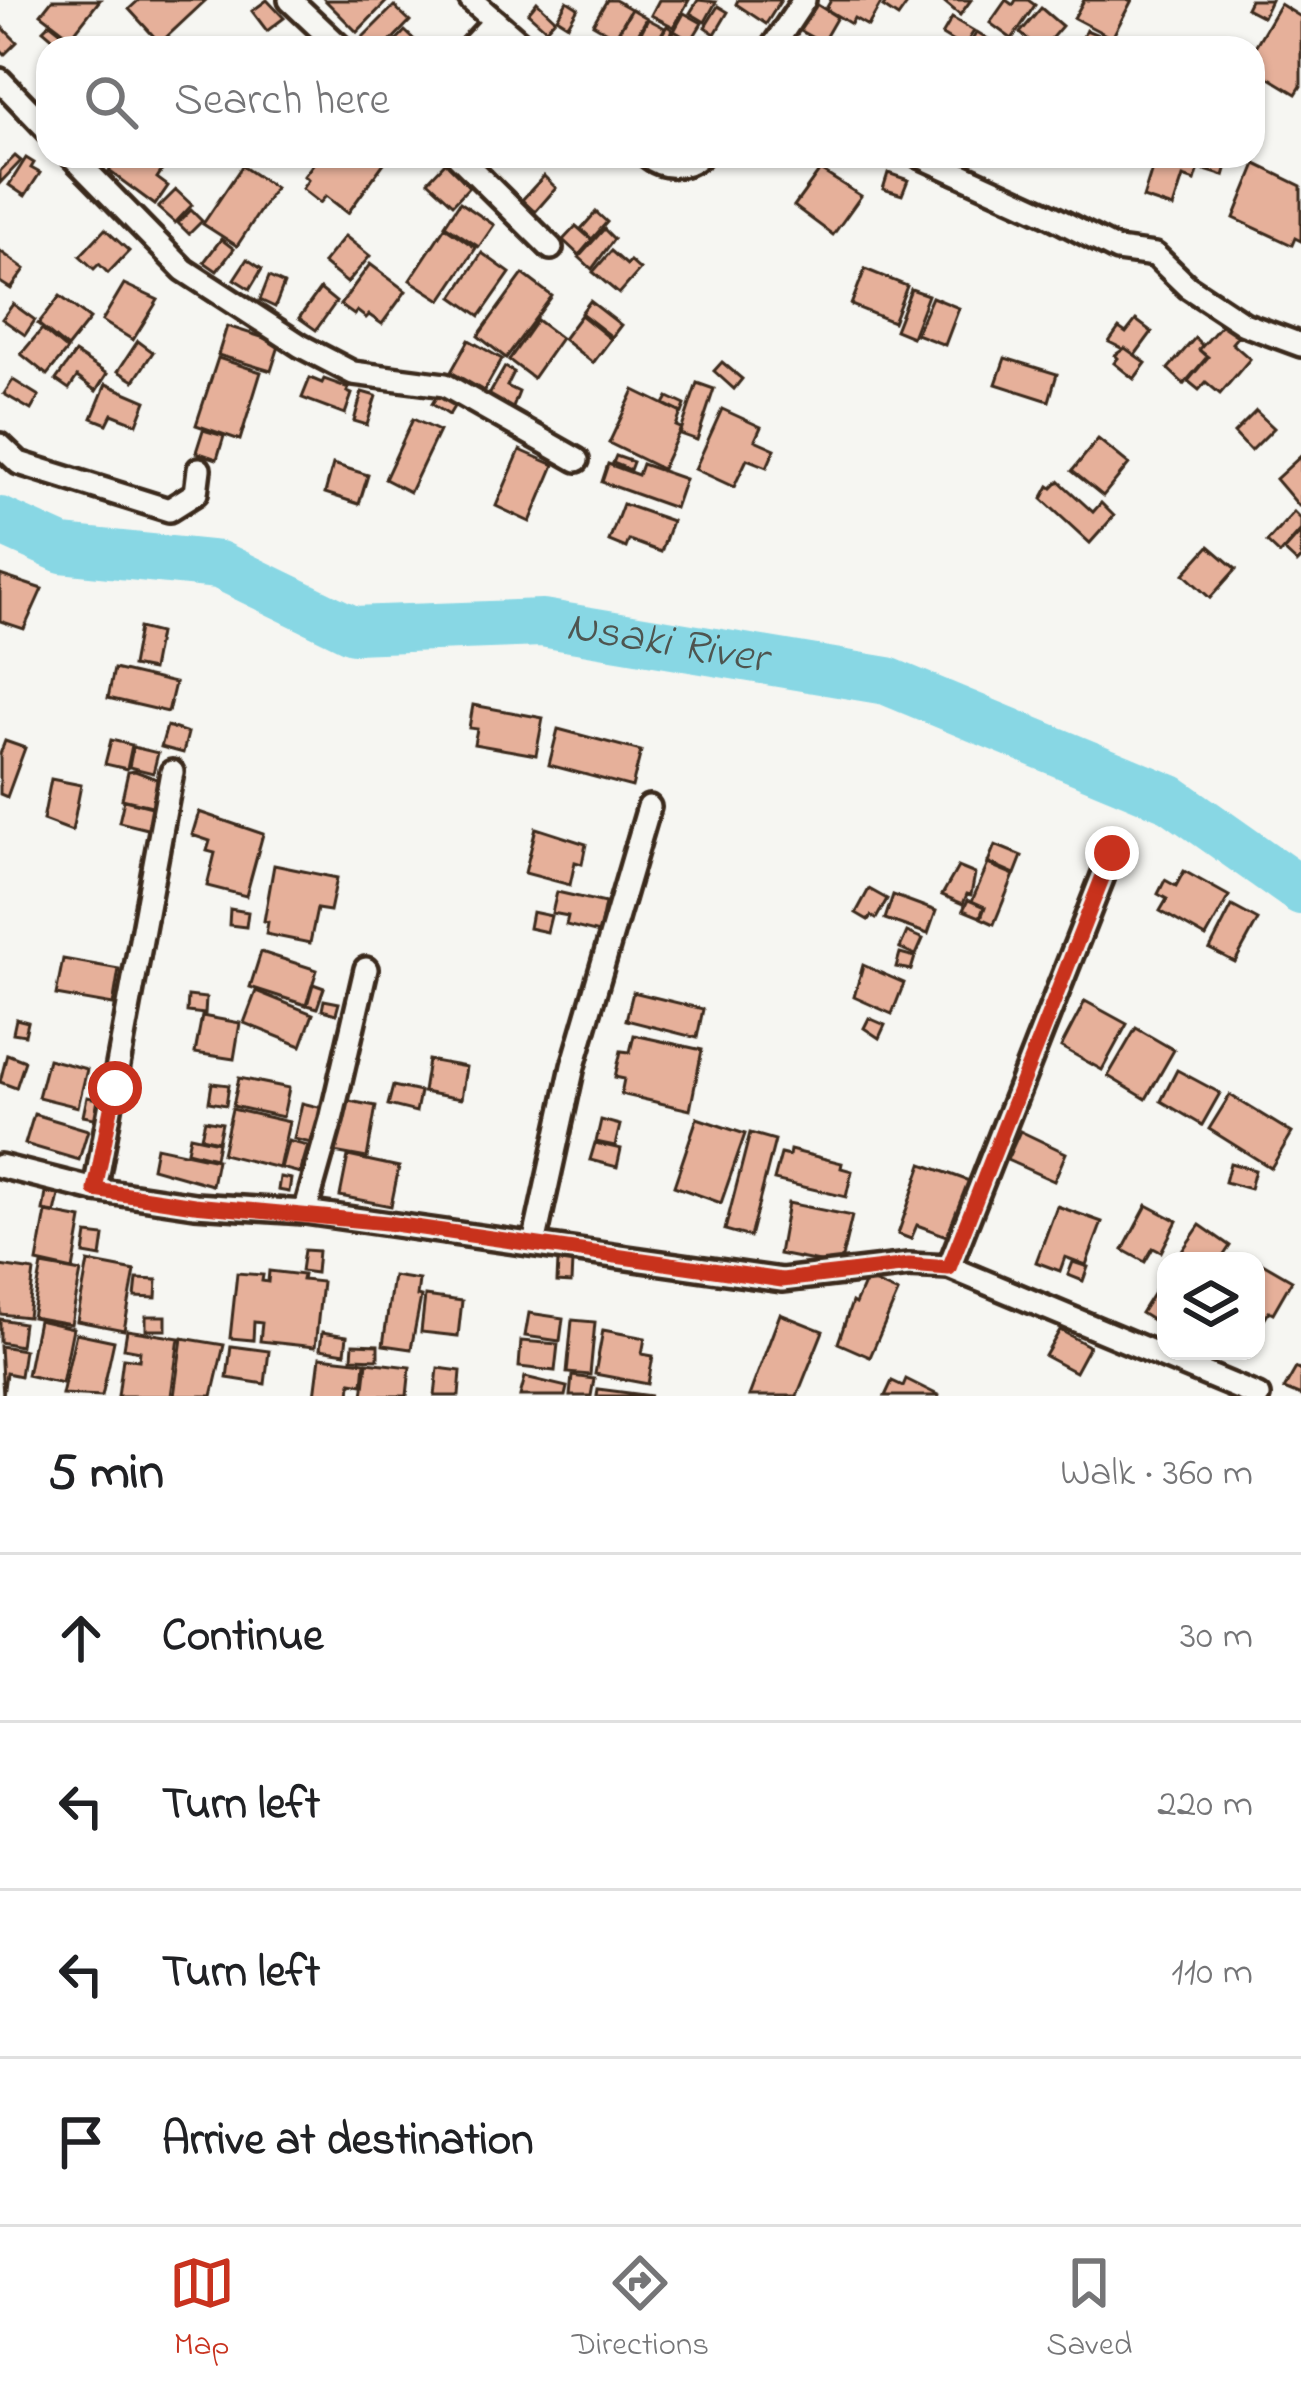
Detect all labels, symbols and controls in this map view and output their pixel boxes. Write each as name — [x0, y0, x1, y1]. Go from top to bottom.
search box — [36, 36, 1265, 168]
icon: search — [78, 69, 144, 135]
text: Search here — [174, 69, 390, 135]
water label: Nsaki River — [561, 595, 777, 694]
route end — [1085, 826, 1139, 880]
route start — [88, 1061, 142, 1115]
map controls — [1157, 1252, 1265, 1360]
button: layers — [1157, 1252, 1265, 1360]
text: 5 min — [48, 1437, 164, 1512]
text: Walk · 360 m — [1060, 1446, 1253, 1503]
icon: ahead — [48, 1605, 114, 1671]
text: Continue — [162, 1605, 323, 1671]
text: 30 m — [1180, 1609, 1253, 1666]
icon: left — [48, 1773, 114, 1839]
text: Turn left — [162, 1773, 320, 1839]
text: 220 m — [1157, 1777, 1253, 1834]
icon: left — [48, 1941, 114, 2007]
text: Turn left — [162, 1941, 320, 2007]
text: 110 m — [1171, 1945, 1253, 2002]
icon: arrive — [48, 2109, 114, 2175]
text: Arrive at destination — [162, 2109, 533, 2175]
tab: Map — [169, 2250, 235, 2370]
tab: Directions — [572, 2250, 709, 2370]
tab: Saved — [1046, 2250, 1132, 2370]

